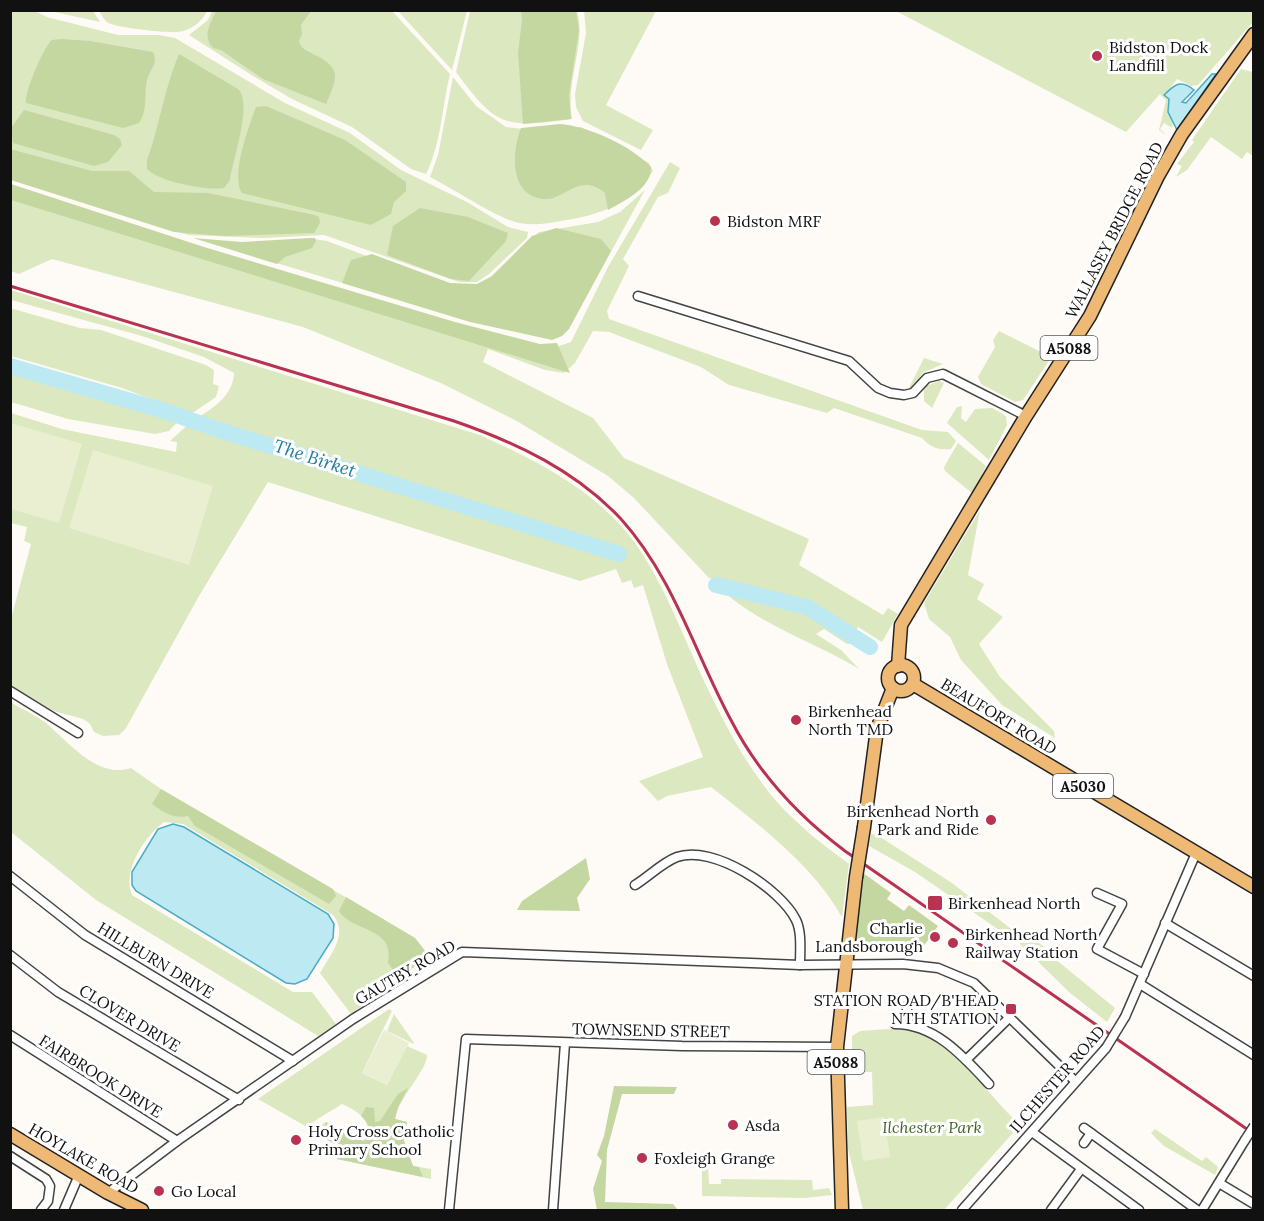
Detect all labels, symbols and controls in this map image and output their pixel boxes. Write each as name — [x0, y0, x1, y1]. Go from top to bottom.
place label: Bidston Dock Landfill — [1109, 37, 1209, 75]
marker: Bidston Dock Landfill — [1090, 49, 1104, 63]
street label: WALLASEY BRIDGE ROAD — [1061, 138, 1167, 322]
place label: Bidston MRF — [727, 211, 822, 231]
marker: Bidston MRF — [708, 214, 722, 228]
road number: A5088 — [1040, 336, 1098, 360]
water label: The Birket — [271, 434, 359, 482]
street label: BEAUFORT ROAD — [937, 674, 1061, 759]
place label: Birkenhead North TMD — [808, 701, 893, 739]
marker: Birkenhead North TMD — [789, 713, 803, 727]
road number: A5030 — [1053, 774, 1113, 798]
place label: Birkenhead North Park and Ride — [846, 801, 979, 839]
marker: Birkenhead North Park and Ride — [984, 813, 998, 827]
place label: Birkenhead North — [948, 893, 1081, 913]
marker: Birkenhead North — [926, 894, 944, 912]
street label: HILLBURN DRIVE — [94, 917, 218, 1003]
place label: Charlie Landsborough — [815, 918, 923, 956]
place label: Birkenhead North Railway Station — [965, 924, 1098, 962]
marker: Charlie Landsborough — [928, 930, 942, 944]
street label: GAUTBY ROAD — [351, 935, 459, 1009]
marker: Birkenhead North Railway Station — [946, 936, 960, 950]
street label: CLOVER DRIVE — [76, 980, 184, 1056]
place label: STATION ROAD/B'HEAD NTH STATION — [814, 990, 999, 1028]
marker: STATION ROAD/B'HEAD NTH STATION — [1004, 1002, 1018, 1016]
street label: TOWNSEND STREET — [572, 1019, 730, 1041]
street label: ILCHESTER ROAD — [1005, 1021, 1109, 1137]
street label: FAIRBROOK DRIVE — [36, 1030, 166, 1122]
road number: A5088 — [808, 1050, 864, 1074]
place label: Asda — [744, 1115, 780, 1135]
park label: Ilchester Park — [882, 1117, 982, 1137]
street label: HOYLAKE ROAD — [25, 1118, 143, 1198]
marker: Asda — [726, 1118, 740, 1132]
place label: Holy Cross Catholic Primary School — [308, 1121, 455, 1159]
marker: Holy Cross Catholic Primary School — [289, 1133, 303, 1147]
place label: Foxleigh Grange — [654, 1148, 776, 1168]
marker: Foxleigh Grange — [635, 1151, 649, 1165]
place label: Go Local — [171, 1181, 236, 1201]
marker: Go Local — [152, 1184, 166, 1198]

